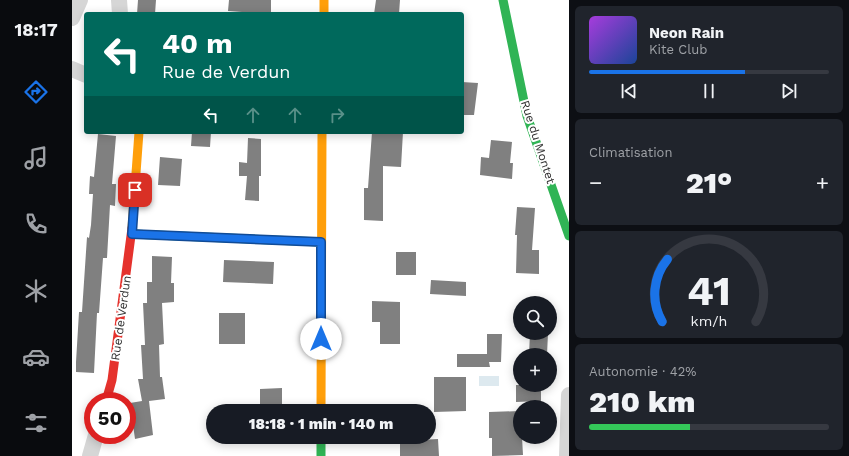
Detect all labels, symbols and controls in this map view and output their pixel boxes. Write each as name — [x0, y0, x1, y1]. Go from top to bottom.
text: 18:17 — [14, 19, 58, 40]
text: Neon Rain — [649, 24, 724, 42]
text: 40 m — [162, 27, 232, 60]
icon: left — [96, 28, 148, 80]
text: Kite Club — [649, 42, 707, 57]
text: Rue de Verdun — [162, 61, 290, 82]
icon: directions — [22, 78, 50, 106]
icon: previous — [618, 80, 640, 102]
icon: pause — [698, 80, 720, 102]
icon: next — [778, 80, 800, 102]
street label: Rue du Montet — [518, 99, 558, 185]
icon: left — [200, 104, 222, 126]
icon: ahead — [242, 104, 264, 126]
icon: ahead — [284, 104, 306, 126]
icon: right — [326, 104, 348, 126]
icon: music — [22, 144, 50, 172]
text: Climatisation — [589, 145, 672, 160]
text: 21° — [686, 165, 732, 200]
text: − — [589, 170, 602, 195]
text: + — [816, 170, 829, 195]
pin — [118, 173, 152, 207]
icon: arrive — [124, 179, 146, 201]
icon: phone — [22, 210, 50, 238]
text: 41 — [687, 266, 731, 315]
street label: Rue de Verdun — [108, 275, 134, 361]
icon: climate — [22, 277, 50, 305]
map controls — [513, 296, 557, 444]
button: search — [513, 296, 557, 340]
text: km/h — [691, 313, 727, 329]
position arrow — [300, 318, 342, 360]
icon: car — [22, 343, 50, 371]
button: + — [513, 348, 557, 392]
text: Autonomie · 42% — [589, 364, 696, 379]
text: 210 km — [589, 384, 695, 419]
speed limit sign: 50 — [84, 392, 136, 444]
button: − — [513, 400, 557, 444]
icon: filters — [22, 409, 50, 437]
text: 18:18 · 1 min · 140 m — [249, 415, 393, 433]

